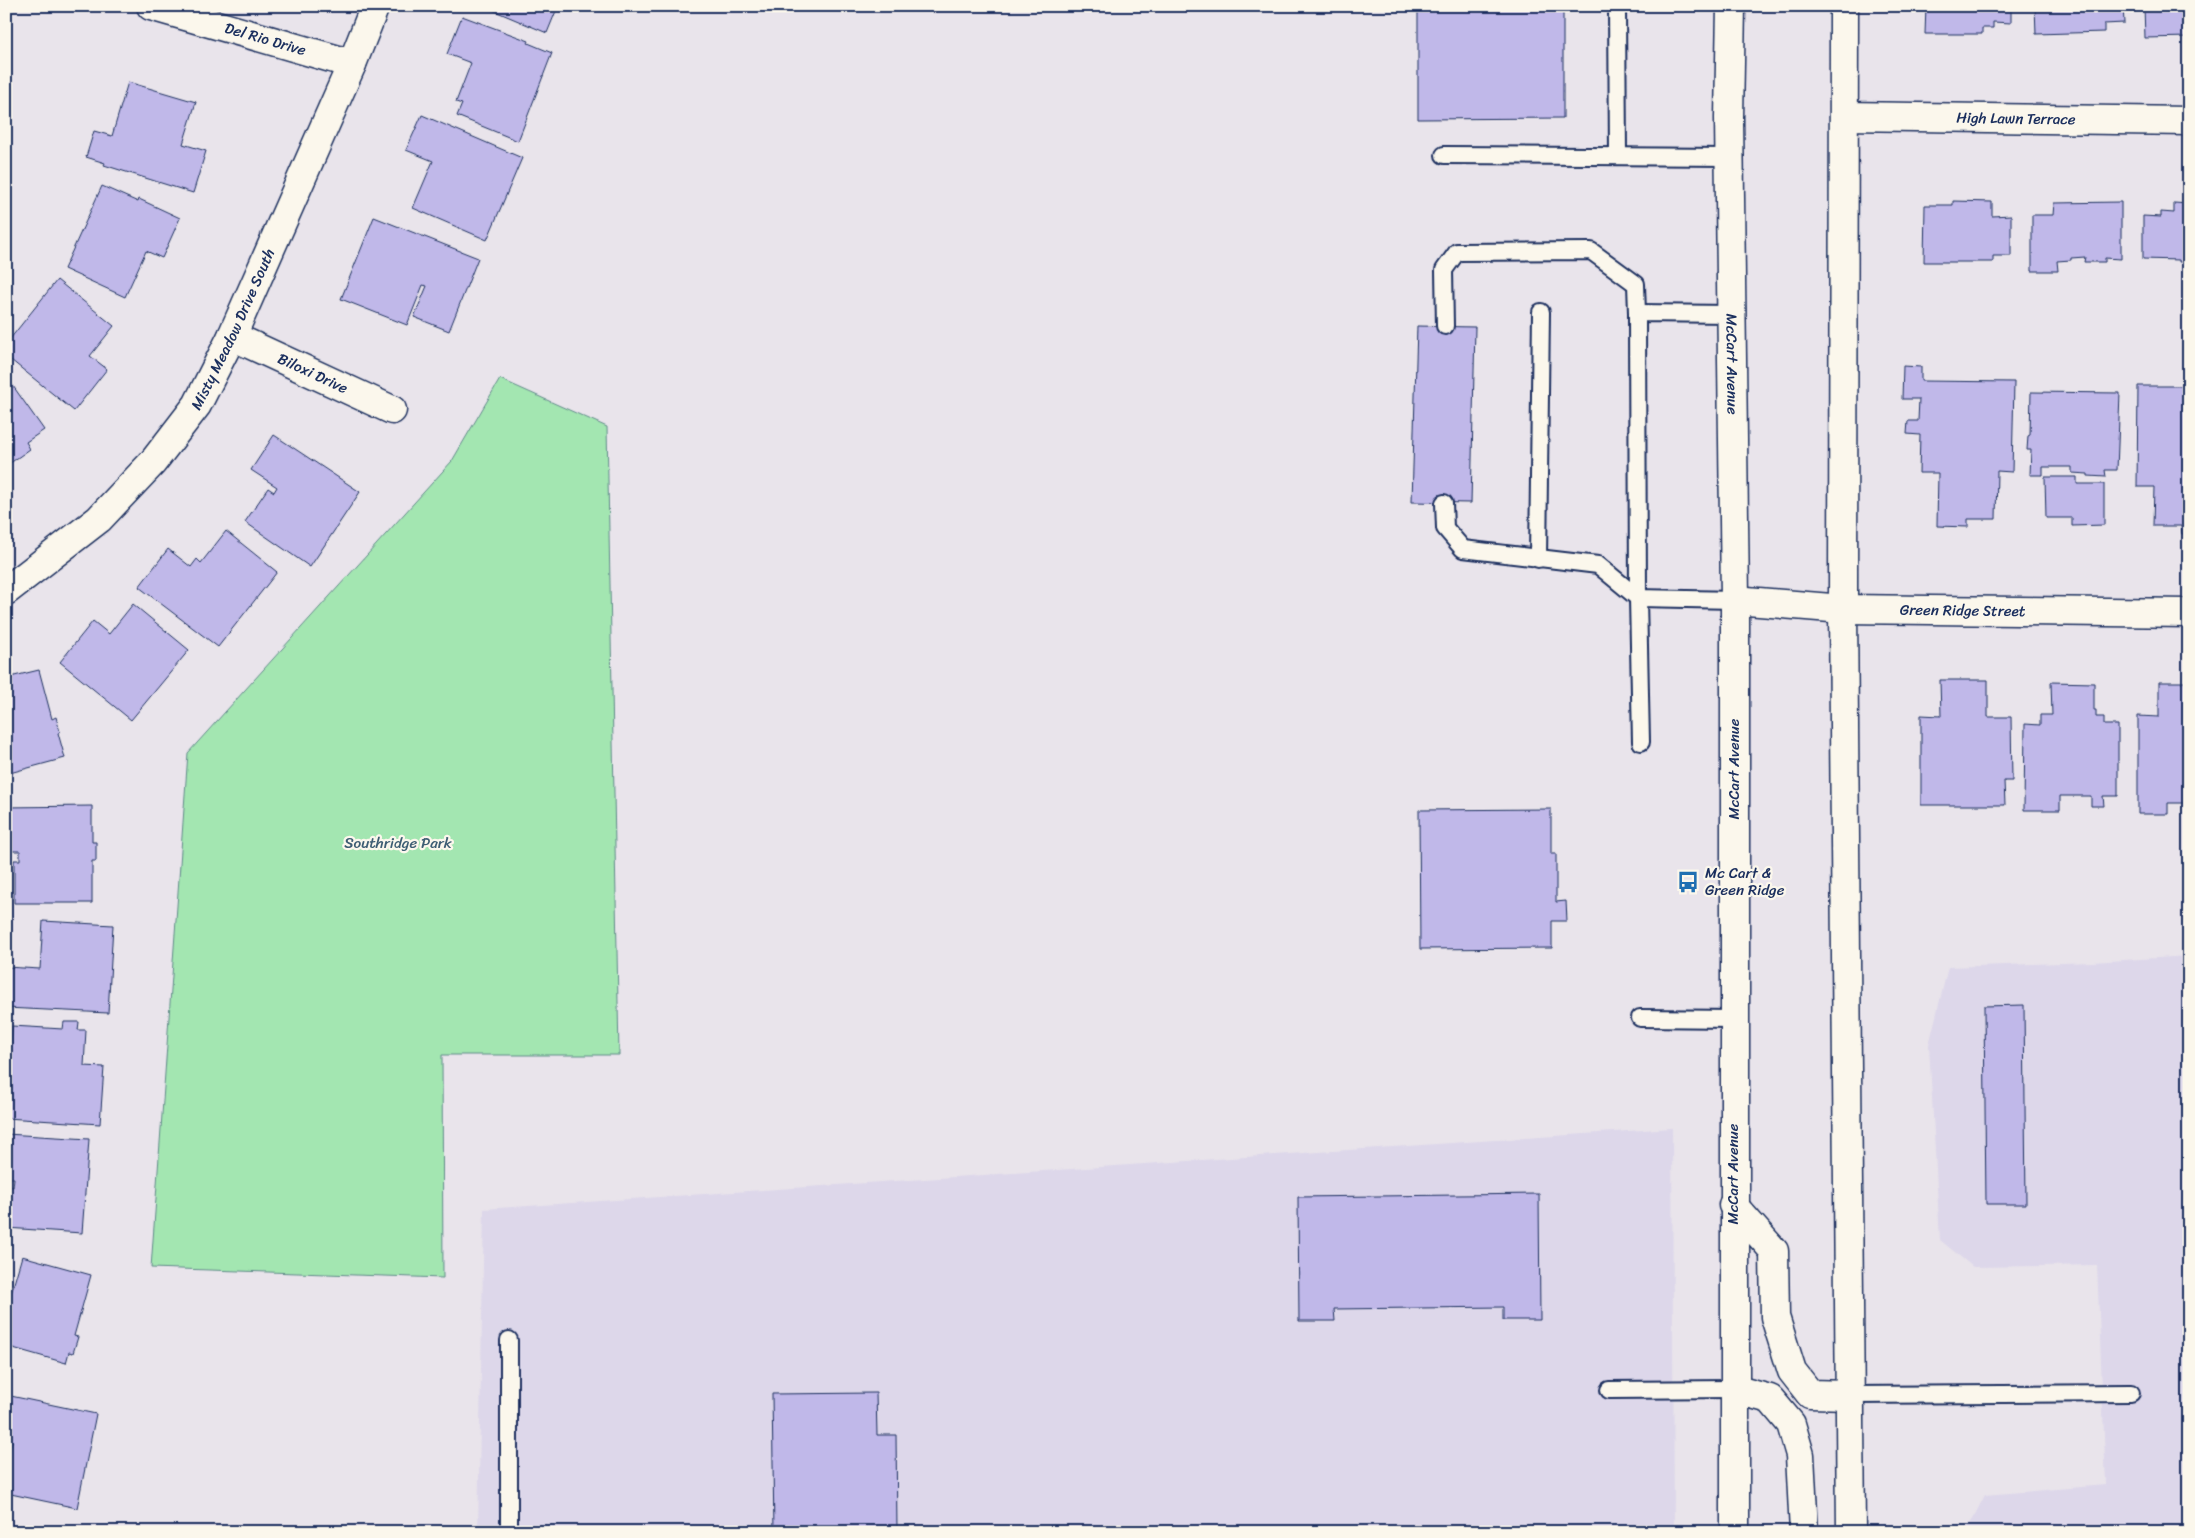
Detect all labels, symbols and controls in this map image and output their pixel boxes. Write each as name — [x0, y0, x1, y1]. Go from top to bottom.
street label: Del Rio Drive — [222, 15, 309, 63]
street label: High Lawn Terrace — [1956, 105, 2076, 132]
street label: Misty Meadow Drive South — [183, 244, 282, 415]
street label: McCart Avenue — [1718, 313, 1746, 415]
street label: Biloxi Drive — [273, 346, 353, 401]
street label: Green Ridge Street — [1900, 597, 2026, 624]
street label: McCart Avenue — [1721, 718, 1747, 820]
park label: Southridge Park — [344, 830, 453, 856]
place label: Mc Cart & Green Ridge — [1705, 860, 1785, 903]
bus stop icon: Mc Cart & Green Ridge — [1675, 869, 1701, 895]
street label: McCart Avenue — [1720, 1123, 1746, 1225]

